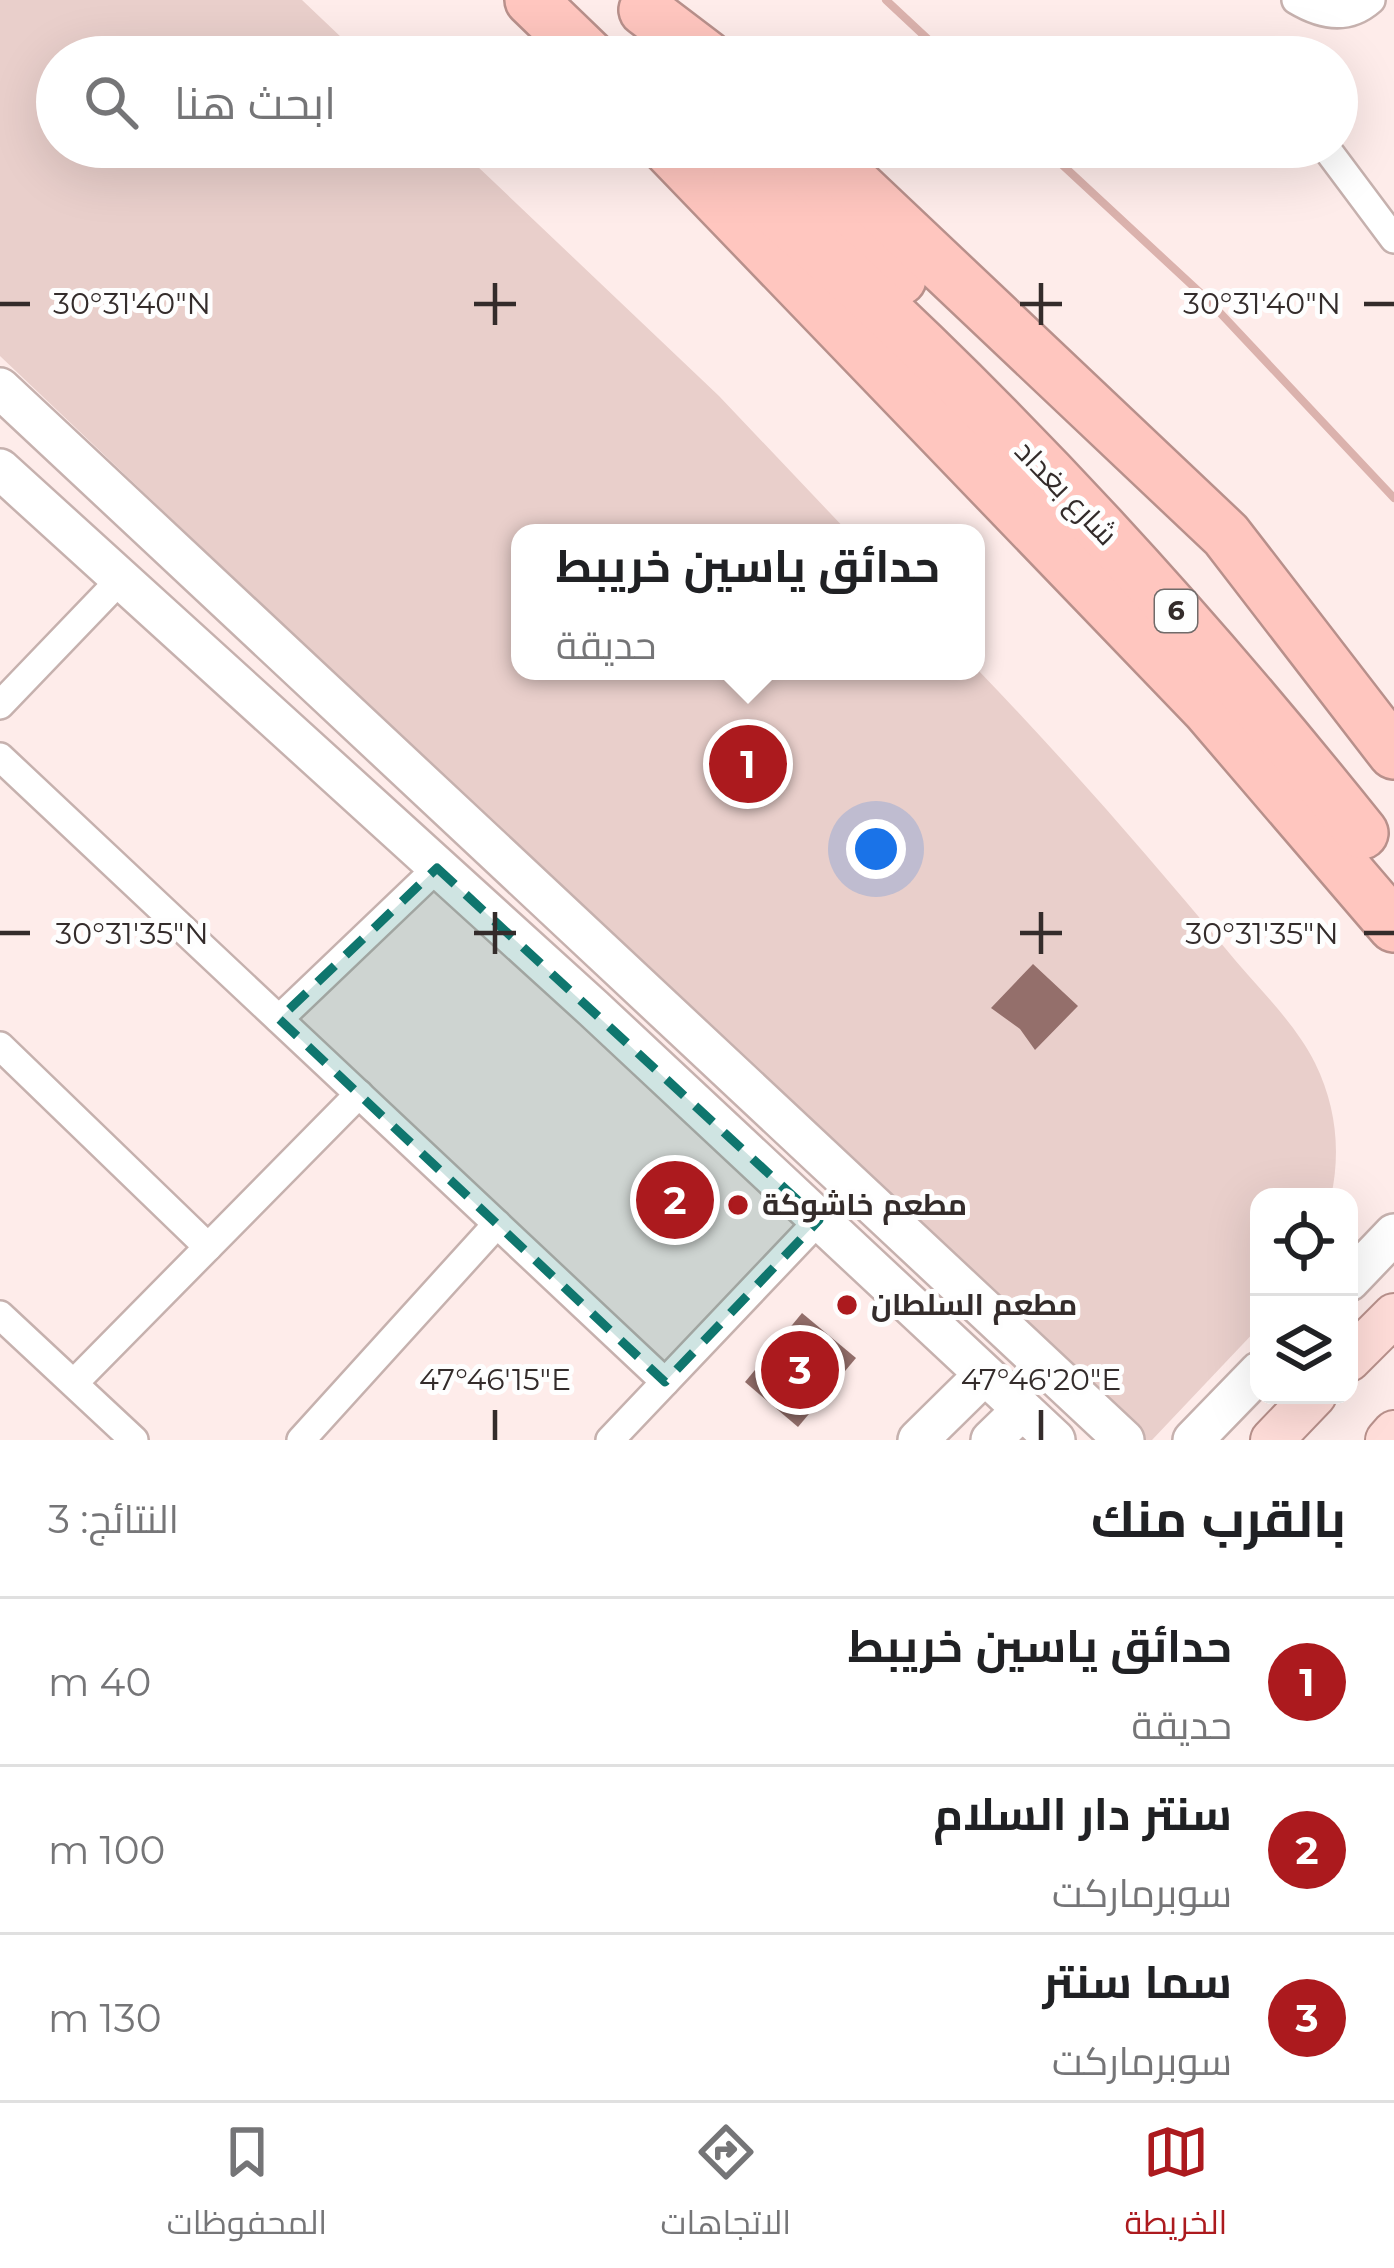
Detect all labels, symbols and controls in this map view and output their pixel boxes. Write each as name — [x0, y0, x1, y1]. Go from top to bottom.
search box — [36, 36, 1358, 168]
icon: search — [78, 69, 144, 135]
text: ابحث هنا — [174, 75, 336, 130]
text: 30°31'40"N — [53, 285, 211, 322]
text: 30°31'40"N — [1183, 285, 1341, 322]
street label: شارع بغداد — [1006, 432, 1125, 554]
popup — [511, 524, 985, 680]
text: حدائق ياسين خريبط — [556, 538, 940, 593]
road number: 6 — [1155, 590, 1197, 632]
text: حديقة — [556, 621, 656, 669]
pin: 1 — [709, 719, 787, 809]
your location — [846, 819, 906, 879]
text: 30°31'35"N — [55, 915, 209, 952]
text: 30°31'35"N — [1185, 915, 1339, 952]
pin: 2 — [636, 1155, 714, 1245]
place label: مطعم خاشوكة — [762, 1186, 967, 1225]
map controls — [1250, 1188, 1358, 1404]
button: locate — [1250, 1188, 1358, 1296]
marker: مطعم خاشوكة — [725, 1192, 751, 1218]
place label: مطعم السلطان — [871, 1286, 1077, 1325]
marker: مطعم السلطان — [834, 1292, 860, 1318]
button: layers — [1250, 1296, 1358, 1404]
pin: 3 — [761, 1325, 839, 1415]
text: 47°46'15"E — [419, 1361, 571, 1398]
text: 47°46'20"E — [961, 1361, 1121, 1398]
text: بالقرب منك — [1091, 1488, 1346, 1550]
text: النتائج: 3 — [48, 1495, 179, 1543]
text: حدائق ياسين خريبط — [848, 1618, 1232, 1673]
text: 40 m — [48, 1658, 151, 1706]
text: 1 — [1299, 1658, 1315, 1706]
text: حديقة — [1132, 1701, 1232, 1749]
text: سنتر دار السلام — [933, 1786, 1232, 1841]
text: 100 m — [48, 1826, 165, 1874]
text: 2 — [1296, 1826, 1319, 1874]
text: سوبرماركت — [1052, 1869, 1232, 1917]
text: سما سنتر — [1043, 1954, 1232, 2009]
text: 130 m — [48, 1994, 162, 2042]
text: 3 — [1295, 1994, 1319, 2042]
text: سوبرماركت — [1052, 2037, 1232, 2085]
tab: المحفوظات — [167, 2119, 327, 2253]
tab: الاتجاهات — [661, 2119, 791, 2253]
tab: الخريطة — [1124, 2119, 1227, 2253]

